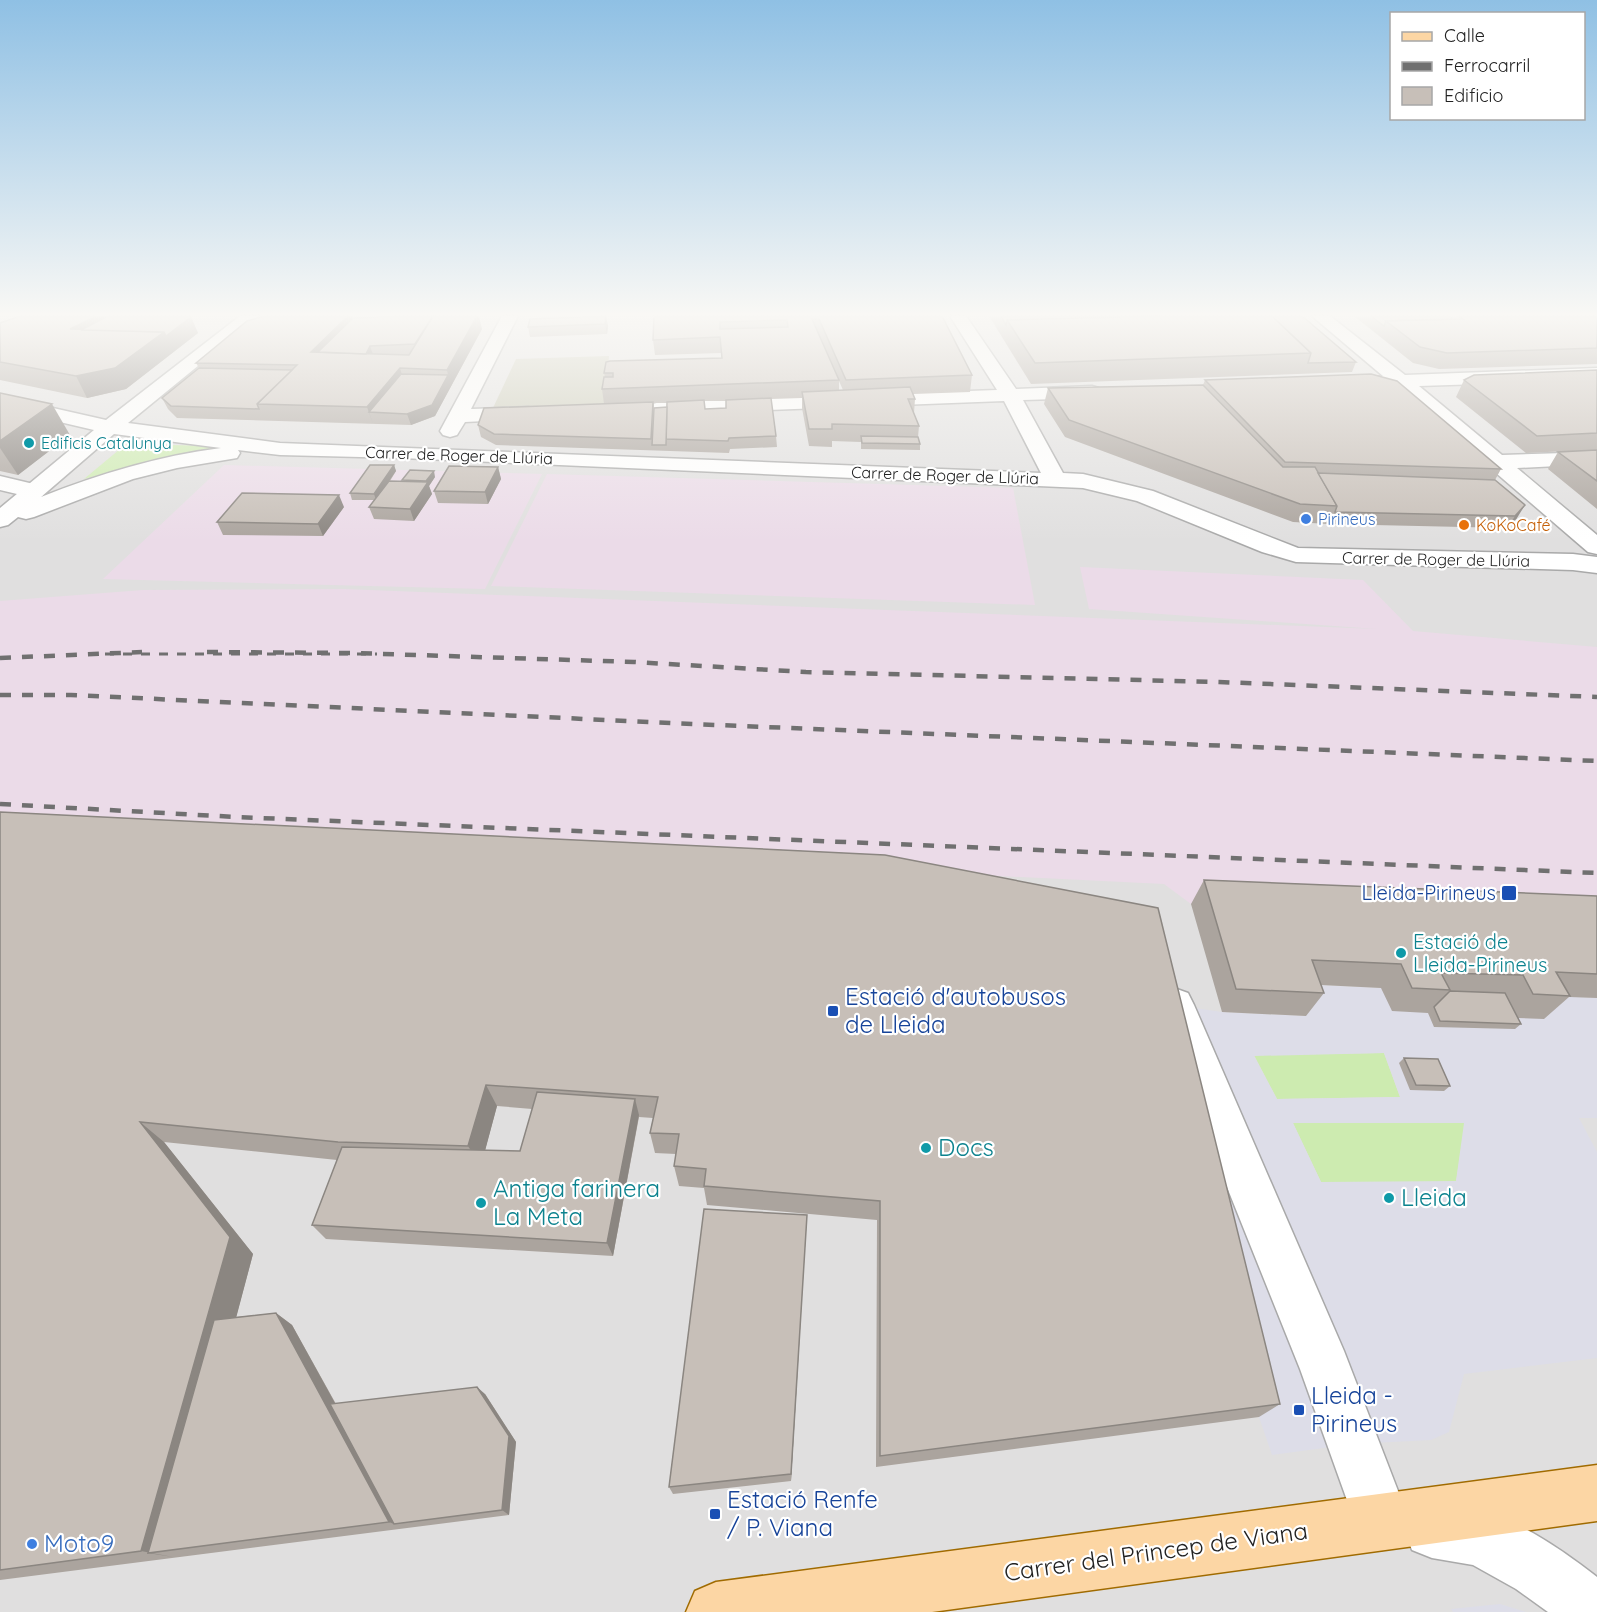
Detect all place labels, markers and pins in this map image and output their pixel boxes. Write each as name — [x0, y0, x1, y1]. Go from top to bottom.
place label: Edificis Catalunya — [41, 433, 172, 453]
marker: Edificis Catalunya — [22, 436, 36, 450]
place label: Pirineus — [1318, 509, 1375, 529]
marker: Pirineus — [1299, 512, 1313, 526]
place label: KoKoCafé — [1476, 515, 1551, 535]
marker: KoKoCafé — [1457, 518, 1471, 532]
place label: Lleida-Pirineus — [1362, 880, 1496, 905]
marker: Lleida-Pirineus — [1500, 884, 1518, 902]
place label: Estació de Lleida-Pirineus — [1413, 929, 1547, 977]
marker: Estació de Lleida-Pirineus — [1394, 946, 1408, 960]
place label: Estació d'autobusos de Lleida — [845, 981, 1066, 1039]
marker: Estació d'autobusos de Lleida — [826, 1004, 840, 1018]
place label: Docs — [938, 1132, 994, 1162]
marker: Docs — [919, 1141, 933, 1155]
place label: Antiga farinera La Meta — [493, 1173, 660, 1231]
place label: Lleida — [1401, 1182, 1467, 1212]
marker: Lleida — [1382, 1191, 1396, 1205]
marker: Antiga farinera La Meta — [474, 1196, 488, 1210]
place label: Lleida - Pirineus — [1311, 1380, 1397, 1438]
marker: Lleida - Pirineus — [1292, 1403, 1306, 1417]
place label: Estació Renfe / P. Viana — [727, 1484, 878, 1542]
marker: Estació Renfe / P. Viana — [708, 1507, 722, 1521]
place label: Moto9 — [44, 1528, 114, 1558]
marker: Moto9 — [25, 1537, 39, 1551]

